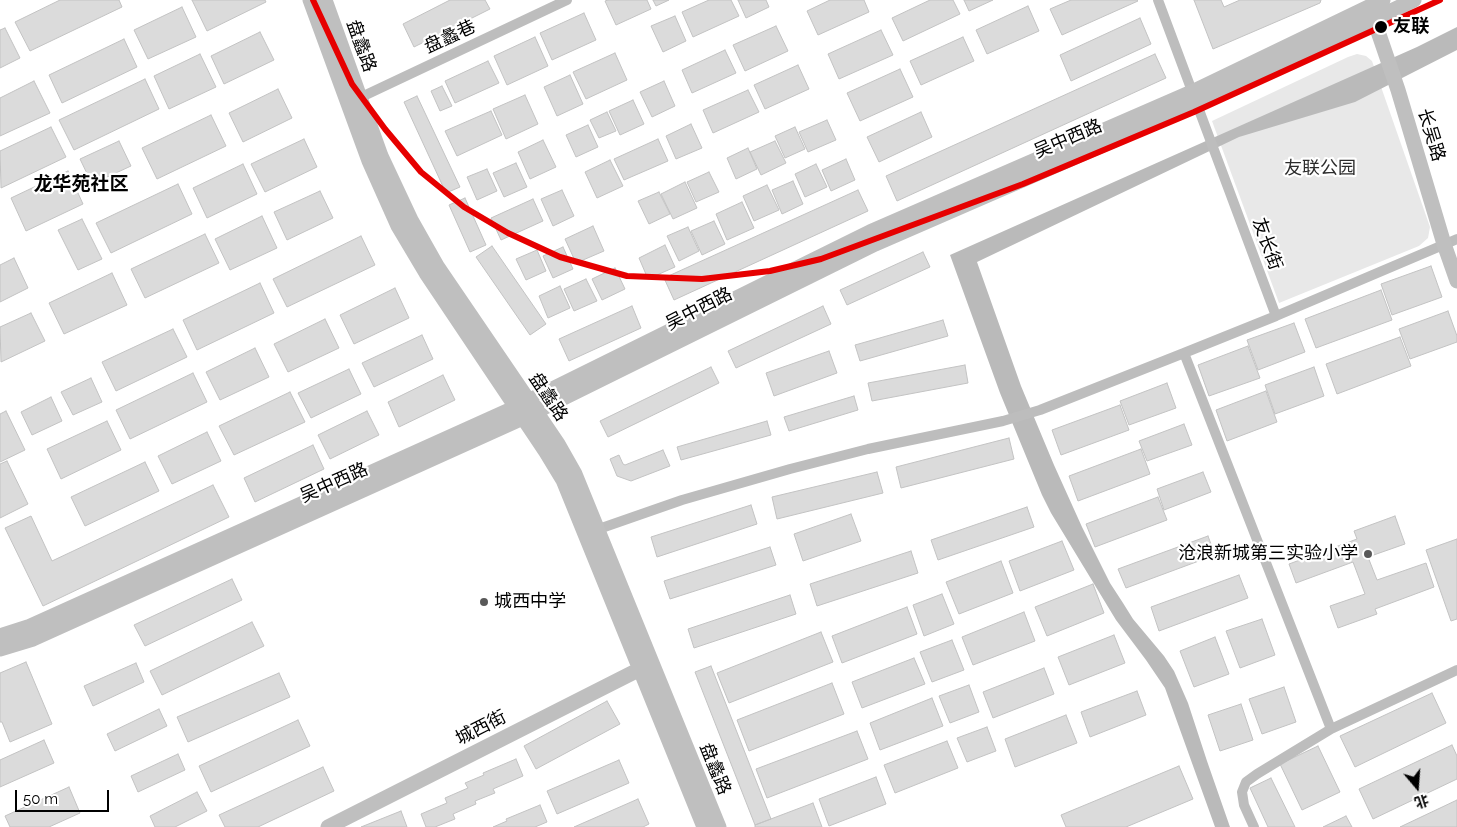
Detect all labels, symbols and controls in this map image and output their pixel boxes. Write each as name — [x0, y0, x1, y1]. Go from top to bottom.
street label: 盘蠡巷 — [421, 16, 479, 58]
place label: 友联 — [1393, 16, 1429, 38]
street label: 盘蠡路 — [342, 17, 380, 75]
marker: 友联 — [1373, 19, 1389, 35]
street label: 长吴路 — [1413, 106, 1449, 164]
street label: 吴中西路 — [1031, 115, 1105, 163]
park label: 友联公园 — [1284, 158, 1356, 180]
district label: 龙华苑社区 — [34, 173, 128, 195]
street label: 友长街 — [1248, 215, 1286, 273]
street label: 吴中西路 — [662, 283, 736, 335]
street label: 盘蠡路 — [524, 369, 572, 425]
street label: 吴中西路 — [297, 458, 371, 508]
place label: 沧浪新城第三实验小学 — [1178, 543, 1358, 565]
marker: 沧浪新城第三实验小学 — [1362, 548, 1374, 560]
place label: 城西中学 — [494, 591, 566, 613]
marker: 城西中学 — [478, 596, 490, 608]
street label: 城西街 — [452, 706, 510, 750]
street label: 盘蠡路 — [695, 740, 735, 798]
north arrow — [1392, 762, 1442, 812]
scale bar — [18, 780, 111, 812]
text: 50 m — [23, 790, 58, 808]
text: 北 — [1413, 791, 1431, 811]

